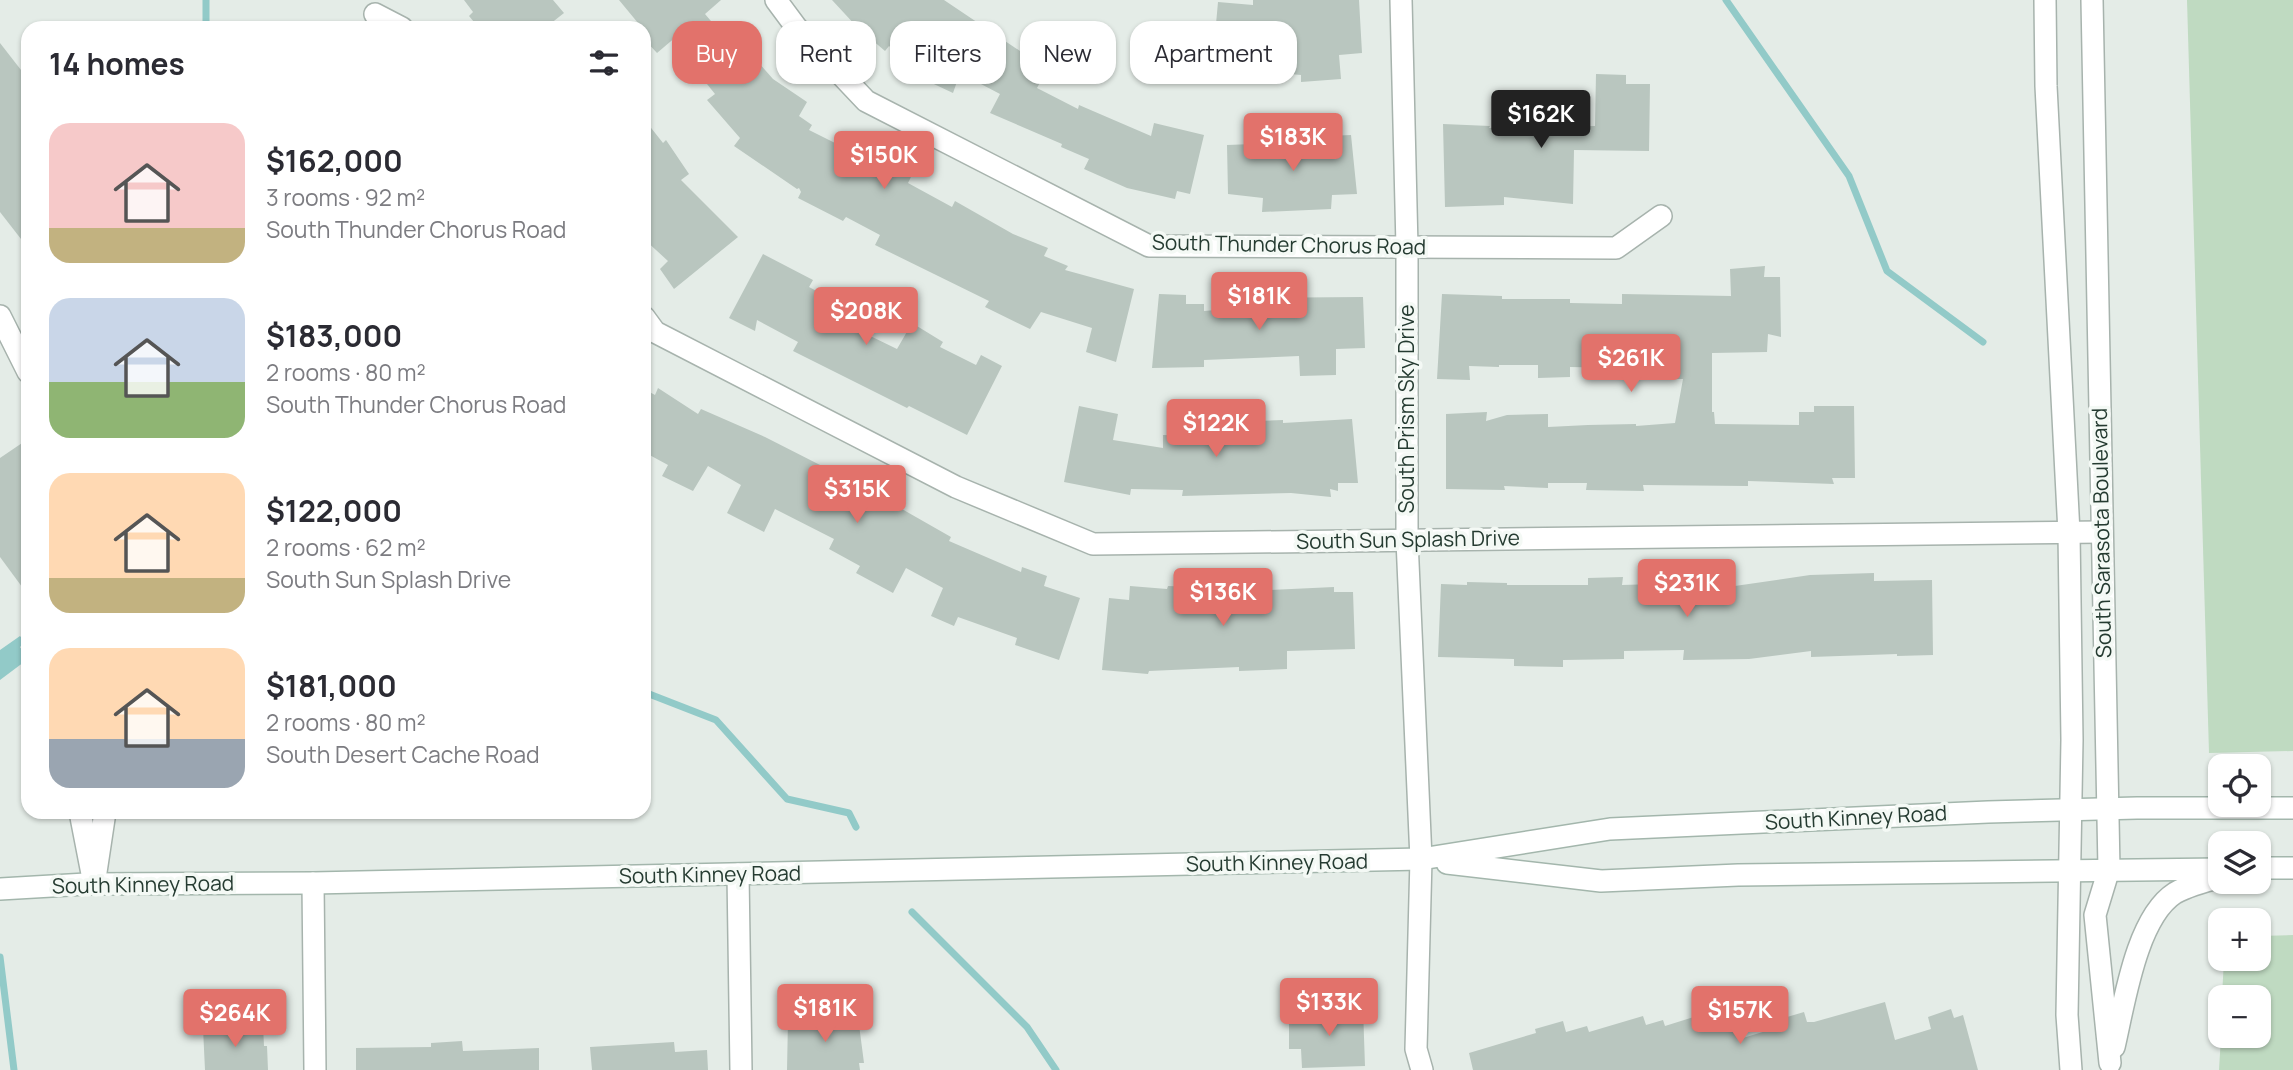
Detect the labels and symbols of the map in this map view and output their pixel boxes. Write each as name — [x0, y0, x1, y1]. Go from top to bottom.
pin: $162K — [1492, 90, 1590, 150]
pin: $183K — [1244, 114, 1342, 173]
pin: $150K — [835, 132, 933, 191]
street label: South Thunder Chorus Road — [1152, 228, 1426, 260]
pin: $181K — [1210, 272, 1308, 332]
pin: $208K — [817, 288, 915, 347]
street label: South Prism Sky Drive — [1392, 305, 1420, 513]
pin: $261K — [1582, 334, 1680, 394]
pin: $122K — [1167, 400, 1265, 459]
street label: South Sarasota Boulevard — [2085, 408, 2117, 658]
pin: $315K — [808, 466, 906, 525]
street label: South Sun Splash Drive — [1296, 523, 1520, 555]
pin: $231K — [1638, 560, 1736, 619]
pin: $136K — [1174, 568, 1272, 628]
street label: South Kinney Road — [1764, 798, 1948, 836]
street label: South Kinney Road — [1186, 846, 1368, 878]
street label: South Kinney Road — [619, 858, 801, 890]
street label: South Kinney Road — [52, 868, 234, 900]
pin: $133K — [1280, 978, 1378, 1038]
pin: $181K — [776, 984, 874, 1044]
pin: $157K — [1691, 986, 1789, 1046]
pin: $264K — [186, 990, 284, 1049]

